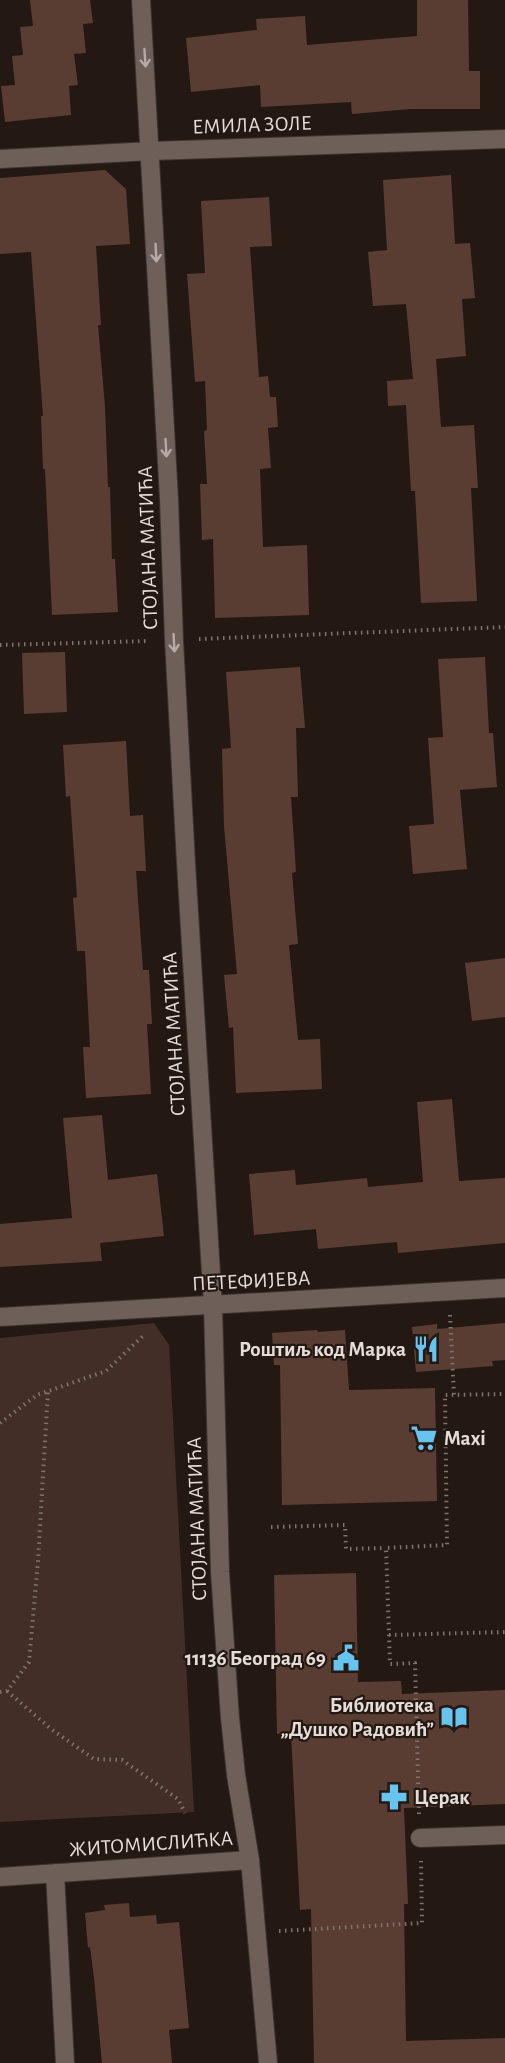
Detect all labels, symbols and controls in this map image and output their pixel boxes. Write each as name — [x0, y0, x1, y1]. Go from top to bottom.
one-way arrow — [139, 48, 150, 68]
street label: ЕМИЛА ЗОЛЕ — [192, 112, 312, 138]
one-way arrow — [151, 243, 162, 263]
one-way arrow — [161, 437, 172, 457]
street label: СТОЈАНА МАТИЋА — [135, 466, 161, 630]
one-way arrow — [169, 632, 180, 652]
street label: СТОЈАНА МАТИЋА — [159, 951, 189, 1117]
street label: ПЕТЕФИЈЕВА — [191, 1267, 311, 1295]
restaurant icon: Роштиљ код Марка — [411, 1334, 441, 1364]
place label: Роштиљ код Марка — [239, 1339, 406, 1360]
supermarket icon: Maxi — [409, 1423, 439, 1453]
place label: Maxi — [444, 1428, 486, 1449]
street label: СТОЈАНА МАТИЋА — [184, 1437, 210, 1601]
public building icon: 11136 Београд 69 — [331, 1643, 361, 1673]
place label: 11136 Београд 69 — [185, 1648, 326, 1669]
place label: Библиотека „Душко Радовић” — [280, 1695, 434, 1740]
library icon: Библиотека „Душко Радовић” — [439, 1702, 469, 1732]
pharmacy icon: Церак — [379, 1782, 409, 1812]
place label: Церак — [414, 1787, 470, 1808]
street label: ЖИТОМИСЛИЋКА — [68, 1828, 234, 1860]

